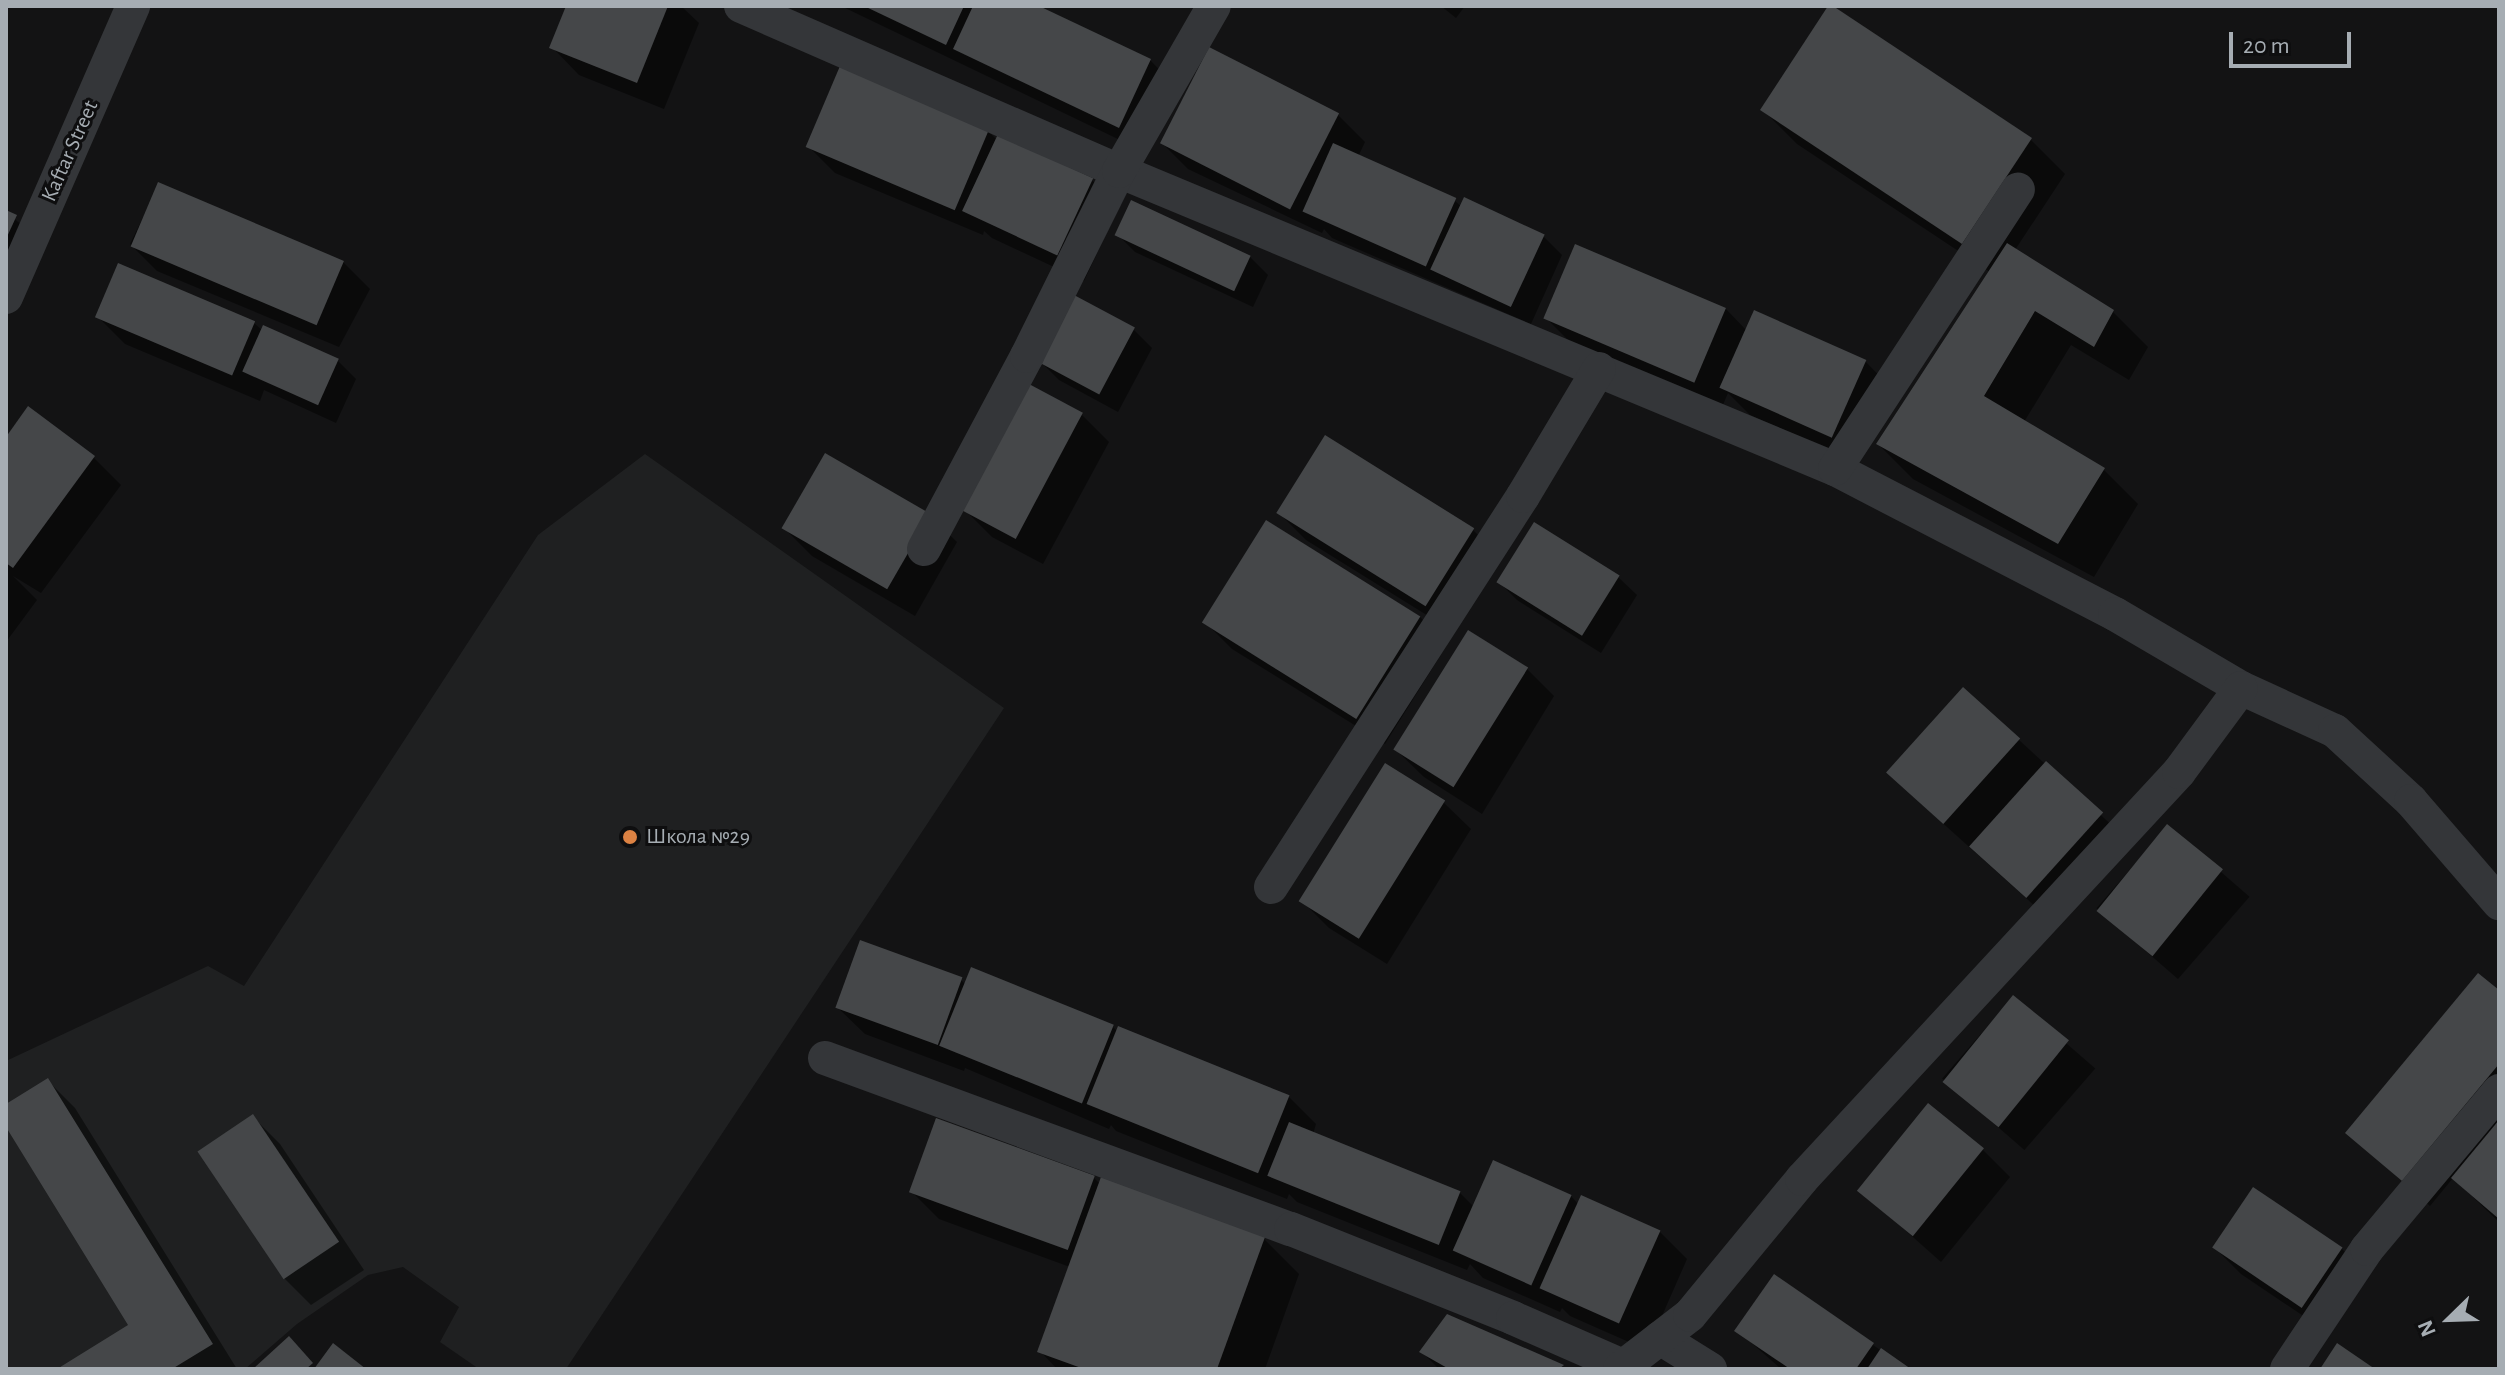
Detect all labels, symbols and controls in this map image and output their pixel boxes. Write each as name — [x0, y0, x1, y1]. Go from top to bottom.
scale bar — [2233, 16, 2355, 66]
text: 20 m — [2243, 34, 2290, 58]
street label: Kaftar Street — [36, 96, 104, 206]
place label: Школа №29 — [646, 824, 750, 850]
marker: Школа №29 — [621, 828, 639, 846]
north arrow — [2409, 1279, 2489, 1359]
text: N — [2414, 1317, 2440, 1340]

